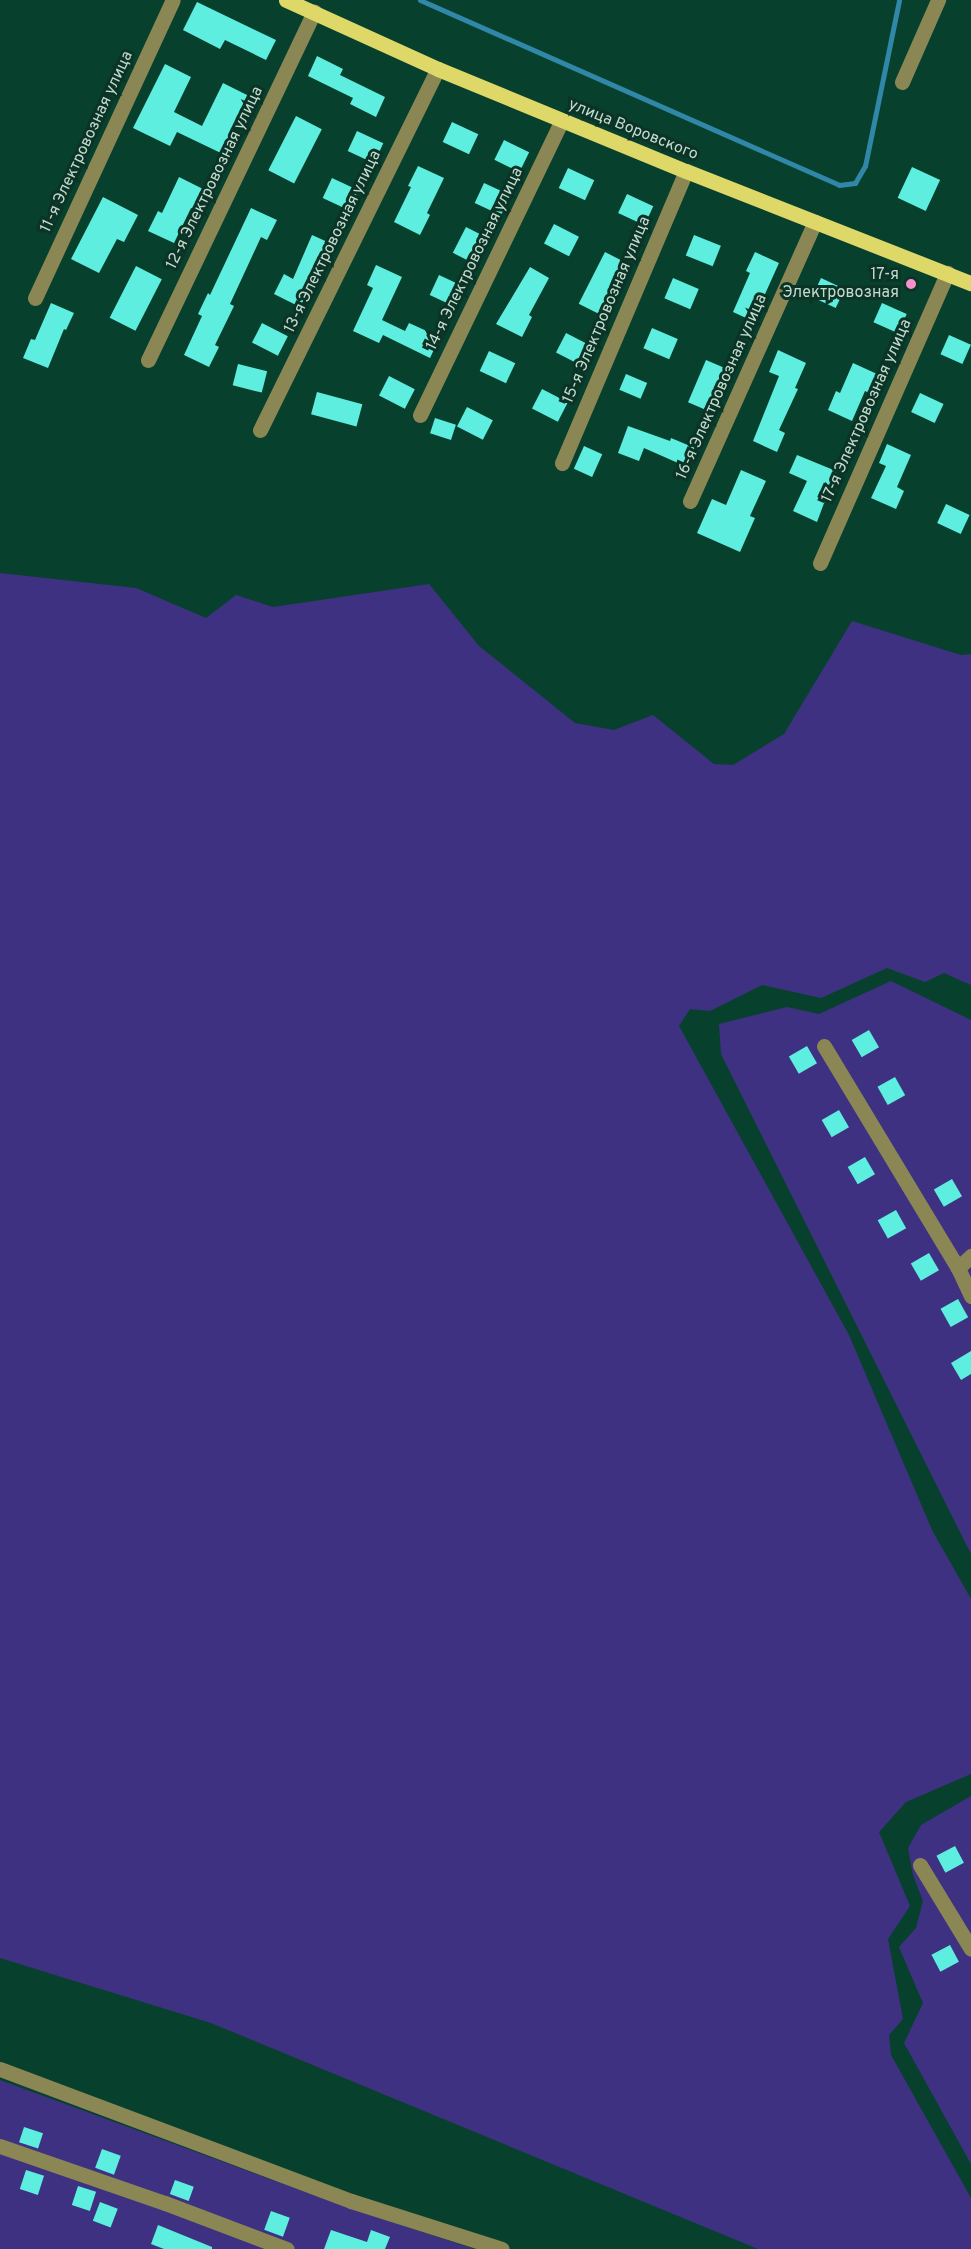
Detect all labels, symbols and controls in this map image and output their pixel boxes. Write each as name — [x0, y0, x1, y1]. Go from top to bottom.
street label: 11-я Электровозная улица — [36, 48, 138, 236]
street label: 12-я Электровозная улица — [162, 83, 268, 273]
street label: улица Воровского — [565, 95, 701, 165]
street label: 13-я Электровозная улица — [280, 148, 386, 336]
street label: 14-я Электровозная улица — [422, 165, 528, 353]
street label: 15-я Электровозная улица — [559, 214, 655, 406]
place label: 17-я Электровозная — [783, 265, 899, 303]
marker: 17-я Электровозная — [904, 277, 918, 291]
street label: 16-я Электровозная улица — [672, 291, 772, 483]
street label: 17-я Электровозная улица — [818, 316, 916, 506]

